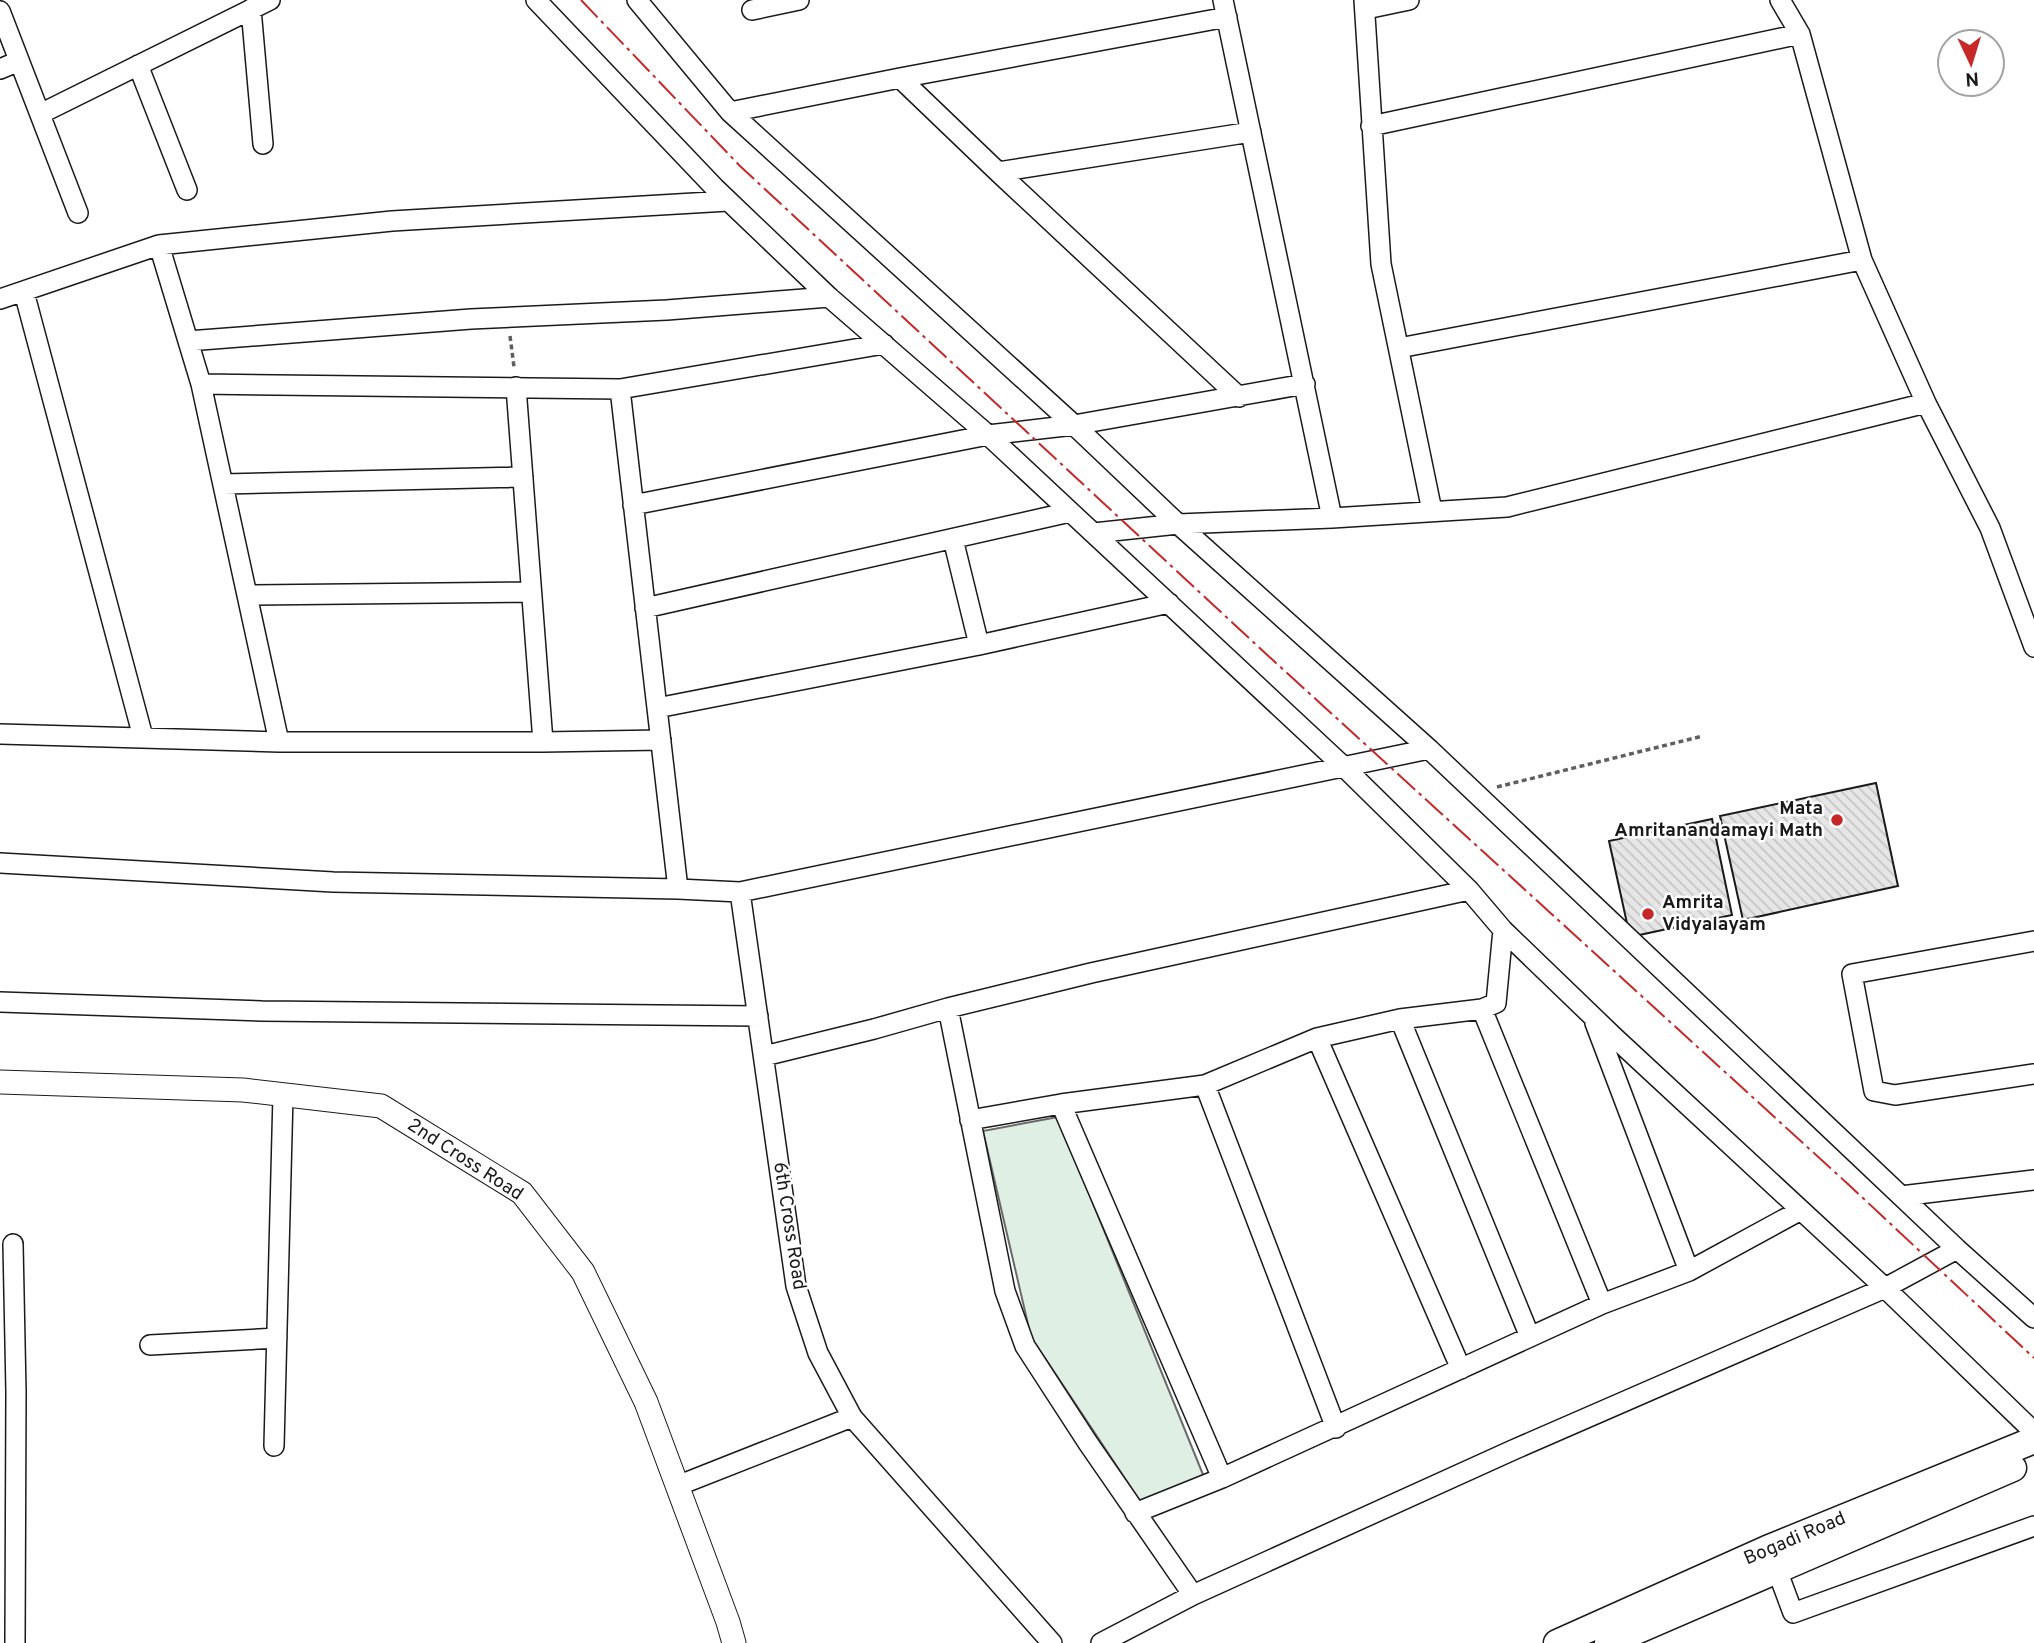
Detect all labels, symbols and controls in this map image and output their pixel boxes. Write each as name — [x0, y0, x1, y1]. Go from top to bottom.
north arrow — [1936, 28, 2006, 98]
text: N — [1964, 66, 1980, 90]
place label: Mata Amritanandamayi Math — [1614, 797, 1823, 843]
marker: Mata Amritanandamayi Math — [1829, 812, 1845, 828]
place label: Amrita Vidyalayam — [1662, 891, 1766, 937]
marker: Amrita Vidyalayam — [1640, 906, 1656, 922]
street label: 2nd Cross Road — [402, 1114, 528, 1206]
street label: 6th Cross Road — [767, 1160, 811, 1292]
street label: Bogadi Road — [1740, 1507, 1850, 1571]

